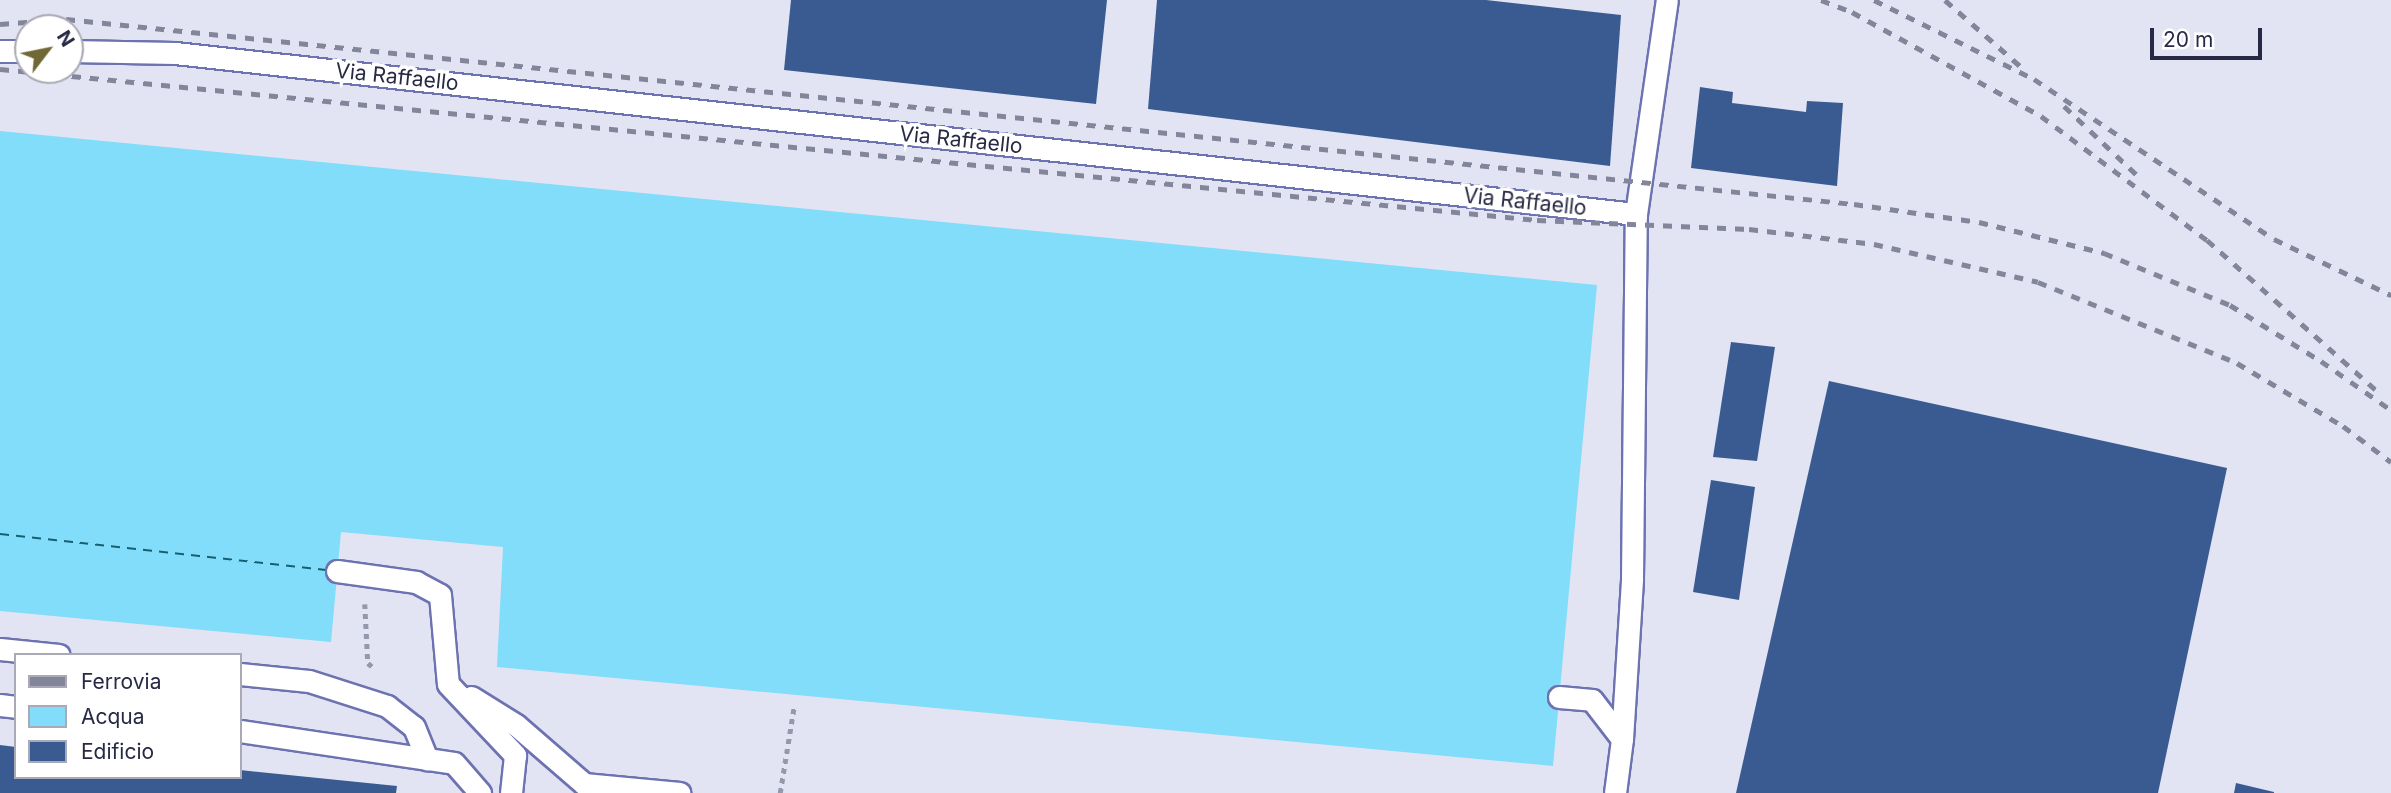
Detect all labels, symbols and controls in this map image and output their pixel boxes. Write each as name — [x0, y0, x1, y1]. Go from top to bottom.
north arrow — [14, 14, 84, 84]
scale bar — [2153, 14, 2265, 58]
text: N — [52, 26, 79, 51]
text: 20 m — [2163, 27, 2213, 52]
street label: Via Raffaello — [334, 58, 460, 96]
street label: Via Raffaello — [898, 121, 1024, 159]
street label: Via Raffaello — [1462, 183, 1588, 221]
legend — [14, 653, 242, 779]
text: Ferrovia — [81, 669, 161, 694]
text: Acqua — [81, 704, 145, 729]
text: Edificio — [81, 739, 154, 764]

